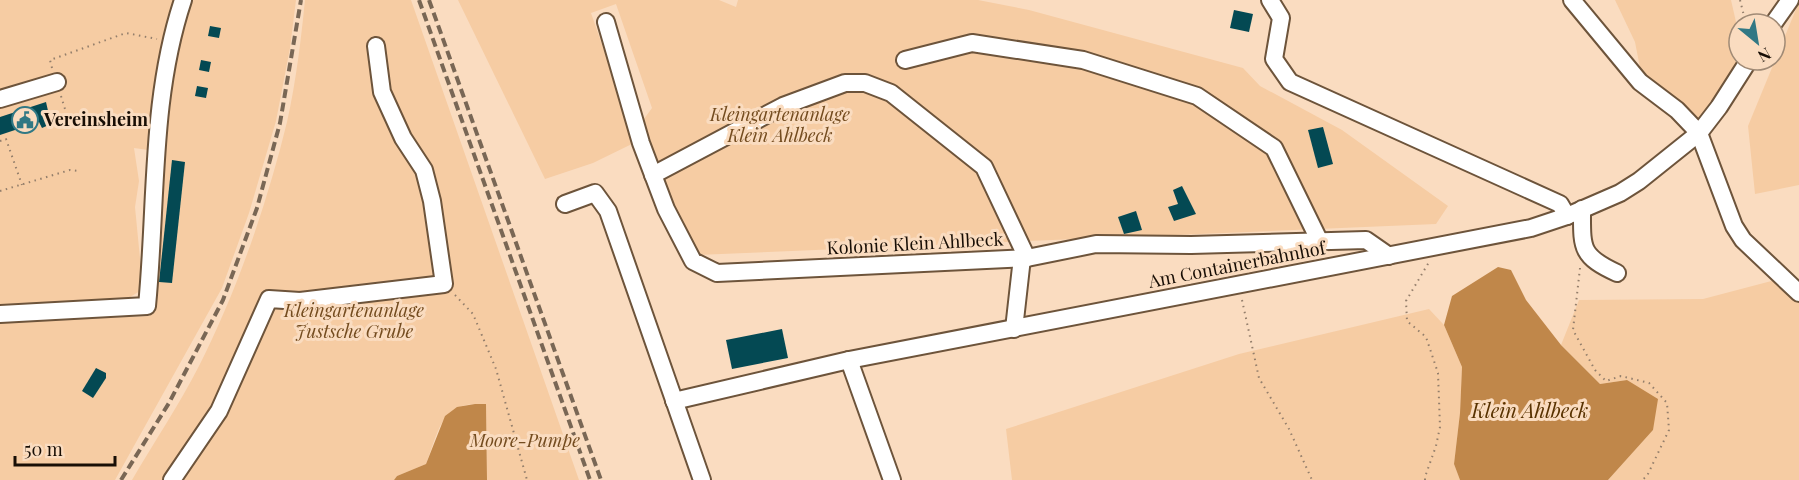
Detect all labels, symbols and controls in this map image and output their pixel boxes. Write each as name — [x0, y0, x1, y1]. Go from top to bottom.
north arrow — [1727, 12, 1787, 72]
text: N — [1754, 43, 1775, 68]
park label: Kleingartenanlage Klein Ahlbeck — [709, 102, 850, 147]
public building icon: Vereinsheim — [10, 105, 40, 135]
place label: Vereinsheim — [43, 107, 149, 131]
street label: Kolonie Klein Ahlbeck — [826, 226, 1004, 260]
street label: Am Containerbahnhof — [1145, 235, 1329, 293]
park label: Kleingartenanlage Justsche Grube — [283, 298, 424, 343]
water label: Klein Ahlbeck — [1471, 396, 1588, 423]
park label: Moore-Pumpe — [469, 428, 580, 452]
scale bar — [15, 429, 116, 467]
text: 50 m — [24, 437, 63, 461]

